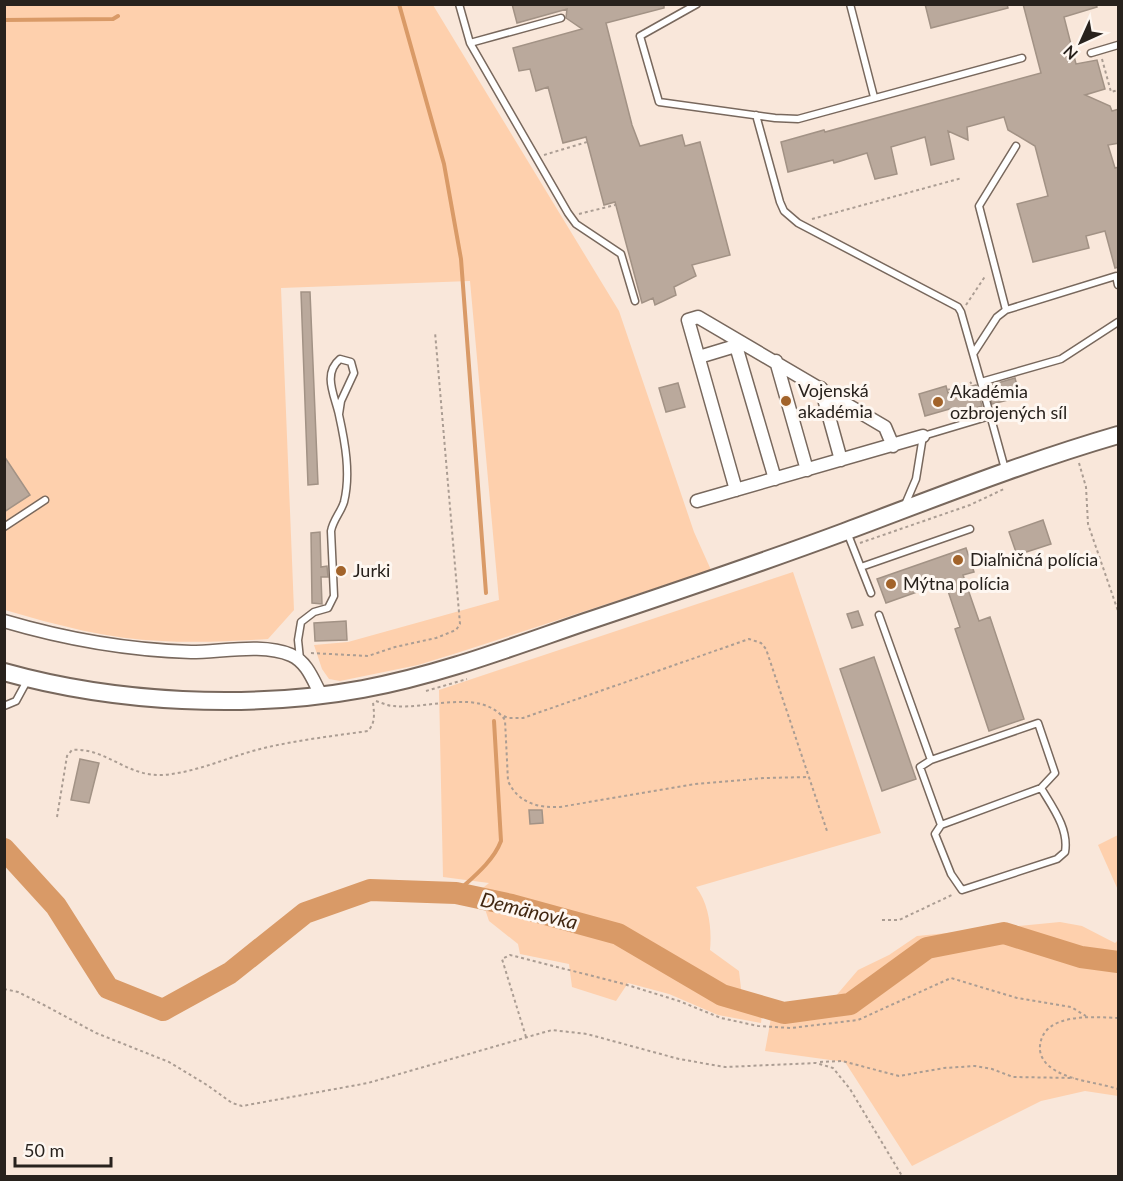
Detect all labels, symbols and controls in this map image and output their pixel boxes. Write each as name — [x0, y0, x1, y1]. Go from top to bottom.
north arrow — [1051, 12, 1111, 72]
text: N — [1059, 42, 1081, 64]
place label: Vojenská akadémia — [798, 379, 873, 422]
place label: Akadémia ozbrojených síl — [950, 380, 1067, 423]
marker: Vojenská akadémia — [779, 394, 793, 408]
marker: Akadémia ozbrojených síl — [931, 395, 945, 409]
place label: Diaľničná polícia — [970, 548, 1098, 570]
marker: Diaľničná polícia — [951, 553, 965, 567]
place label: Jurki — [353, 559, 390, 581]
marker: Jurki — [334, 564, 348, 578]
place label: Mýtna polícia — [903, 572, 1010, 594]
marker: Mýtna polícia — [884, 577, 898, 591]
water label: Demänovka — [478, 886, 580, 934]
scale bar — [15, 1130, 111, 1168]
text: 50 m — [24, 1139, 64, 1161]

